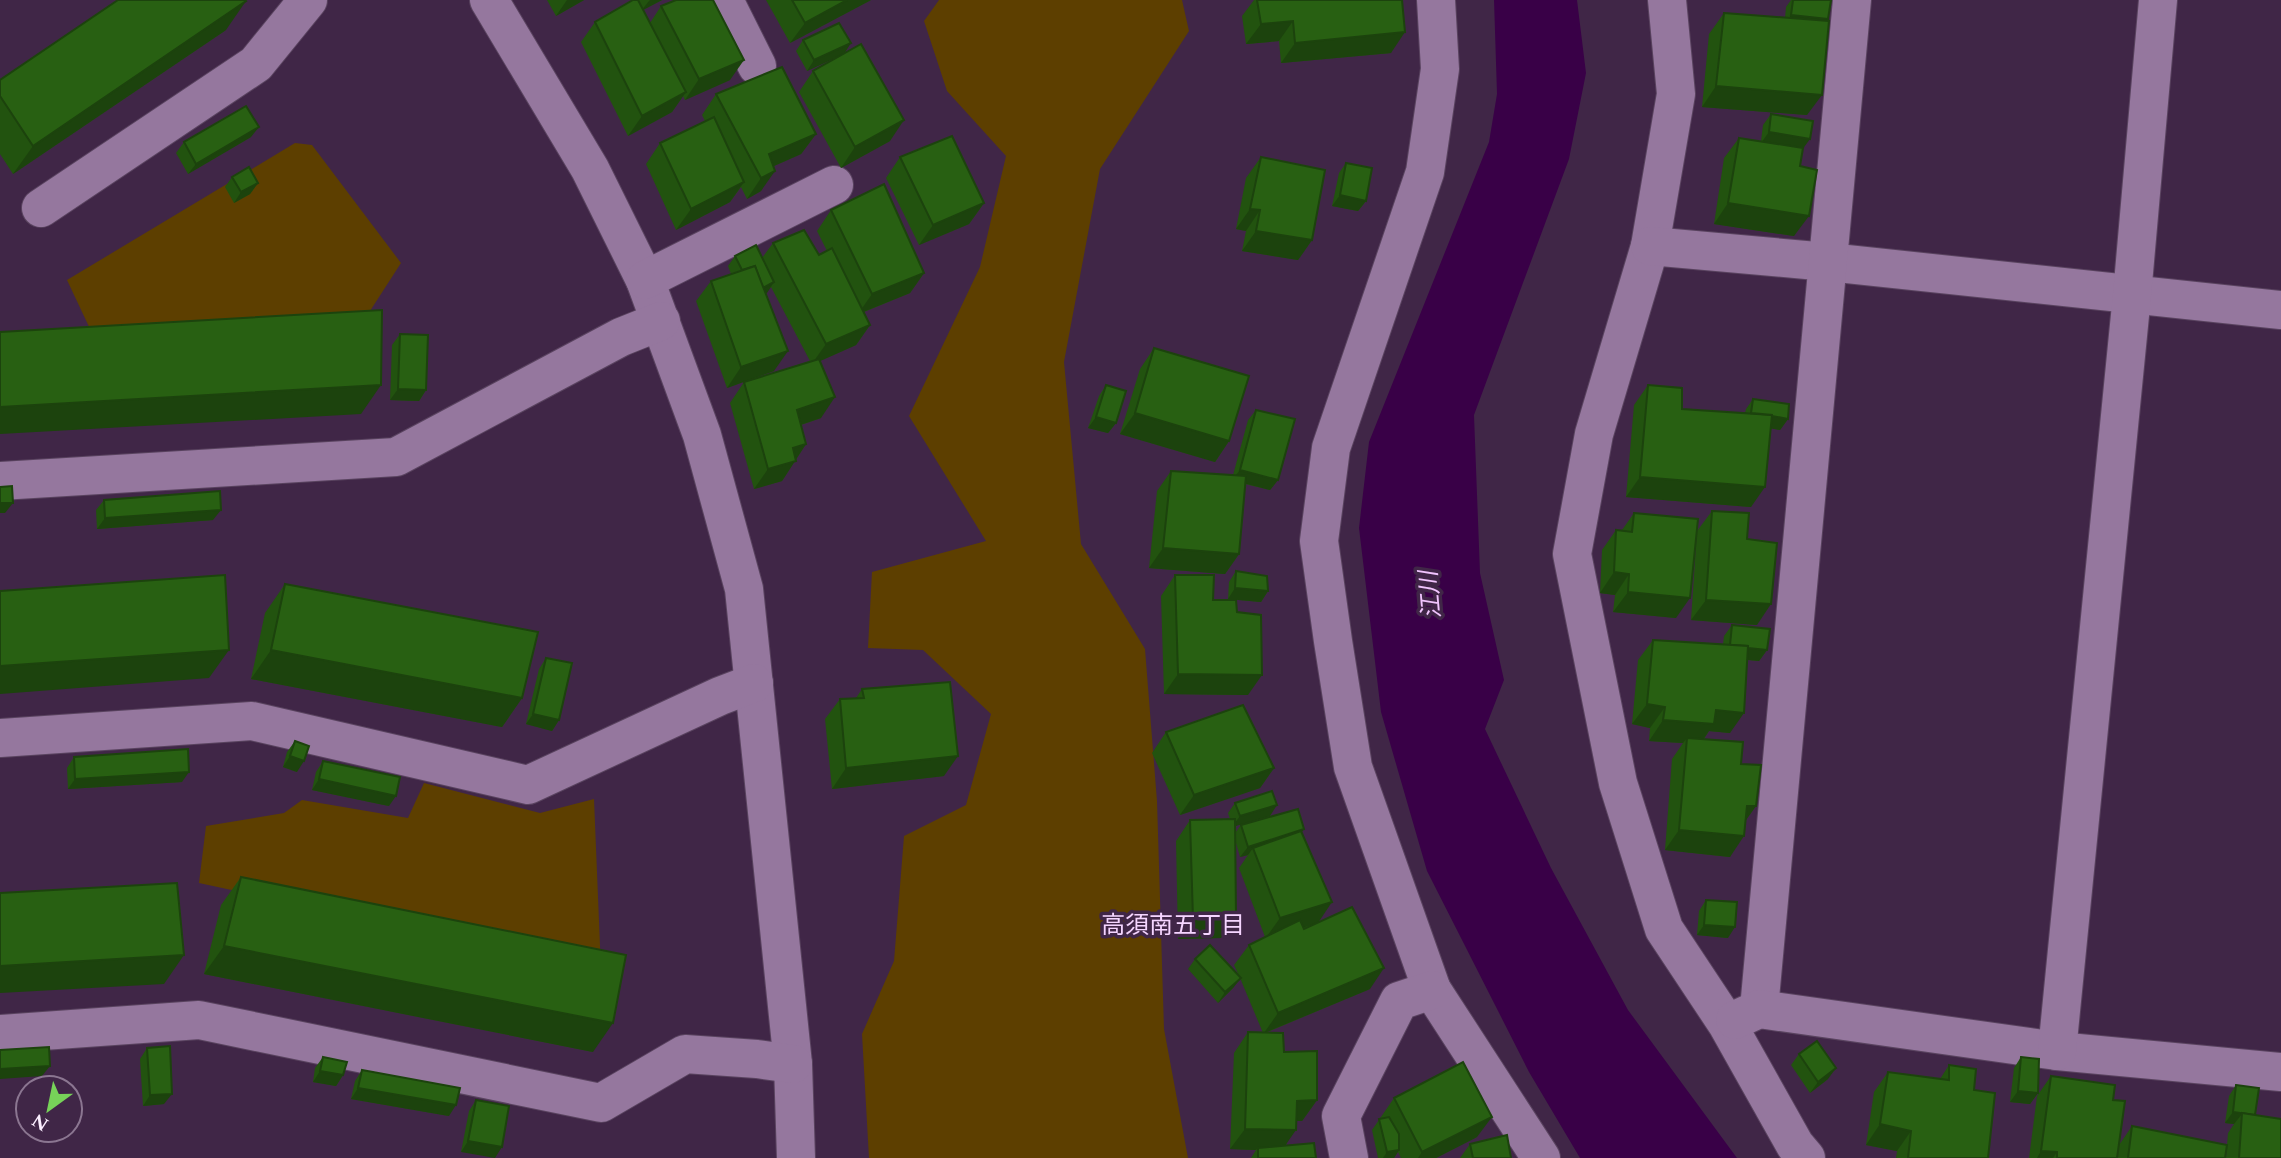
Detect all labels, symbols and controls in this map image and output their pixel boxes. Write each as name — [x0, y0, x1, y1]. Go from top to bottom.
water label: 江川 — [1411, 566, 1451, 620]
district label: 高須南五丁目 — [1101, 908, 1245, 944]
north arrow — [14, 1074, 84, 1144]
text: N — [26, 1106, 55, 1138]

